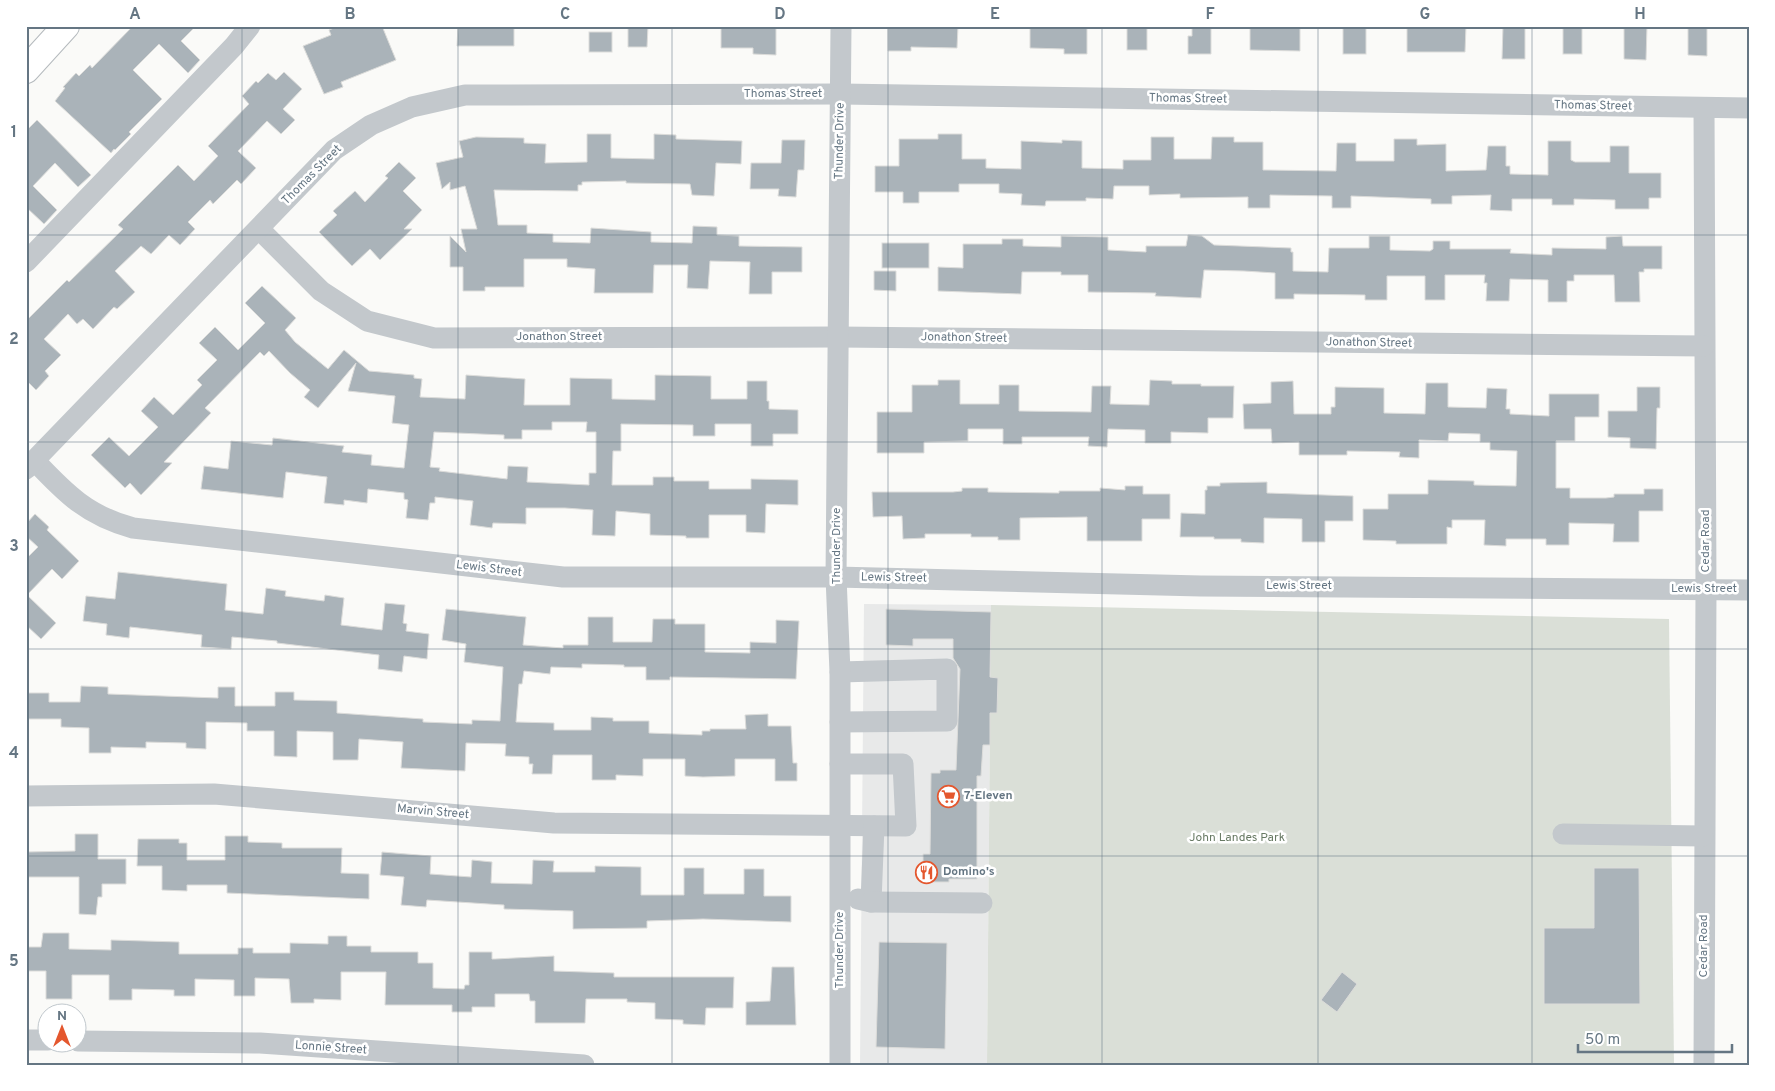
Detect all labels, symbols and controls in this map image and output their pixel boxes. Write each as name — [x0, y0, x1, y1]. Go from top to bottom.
text: A — [129, 5, 141, 25]
text: B — [344, 5, 356, 25]
text: C — [560, 5, 570, 25]
text: D — [774, 5, 786, 25]
text: E — [990, 5, 1000, 25]
text: F — [1205, 5, 1215, 25]
text: G — [1420, 5, 1430, 25]
text: H — [1634, 5, 1646, 25]
street label: Thomas Street — [744, 86, 822, 102]
street label: Thomas Street — [1149, 90, 1227, 108]
street label: Thomas Street — [1554, 97, 1632, 115]
street label: Thunder Drive — [831, 102, 849, 180]
text: 1 — [11, 123, 17, 143]
street label: Thomas Street — [279, 142, 345, 208]
street label: Jonathon Street — [516, 329, 602, 345]
street label: Jonathon Street — [921, 329, 1007, 347]
text: 2 — [9, 330, 19, 350]
street label: Jonathon Street — [1326, 334, 1412, 352]
street label: Thunder Drive — [829, 508, 845, 584]
street label: Cedar Road — [1698, 510, 1714, 572]
text: 3 — [9, 537, 19, 557]
street label: Lewis Street — [455, 557, 523, 581]
street label: Lewis Street — [861, 569, 927, 587]
street label: Lewis Street — [1266, 578, 1332, 594]
street label: Lewis Street — [1671, 581, 1737, 597]
text: 4 — [9, 744, 19, 764]
supermarket icon: 7-Eleven — [936, 784, 960, 808]
place label: 7-Eleven — [964, 788, 1013, 804]
street label: Marvin Street — [396, 801, 470, 823]
park label: John Landes Park — [1189, 830, 1285, 846]
restaurant icon: Domino's — [915, 860, 939, 884]
place label: Domino's — [943, 864, 995, 880]
street label: Thunder Drive — [832, 912, 848, 988]
street label: Cedar Road — [1696, 915, 1712, 977]
text: 5 — [9, 952, 19, 972]
north arrow — [38, 1004, 88, 1054]
text: N — [57, 1008, 67, 1025]
scale bar — [1578, 1021, 1731, 1053]
text: 50 m — [1585, 1031, 1620, 1050]
street label: Lonnie Street — [294, 1037, 368, 1059]

